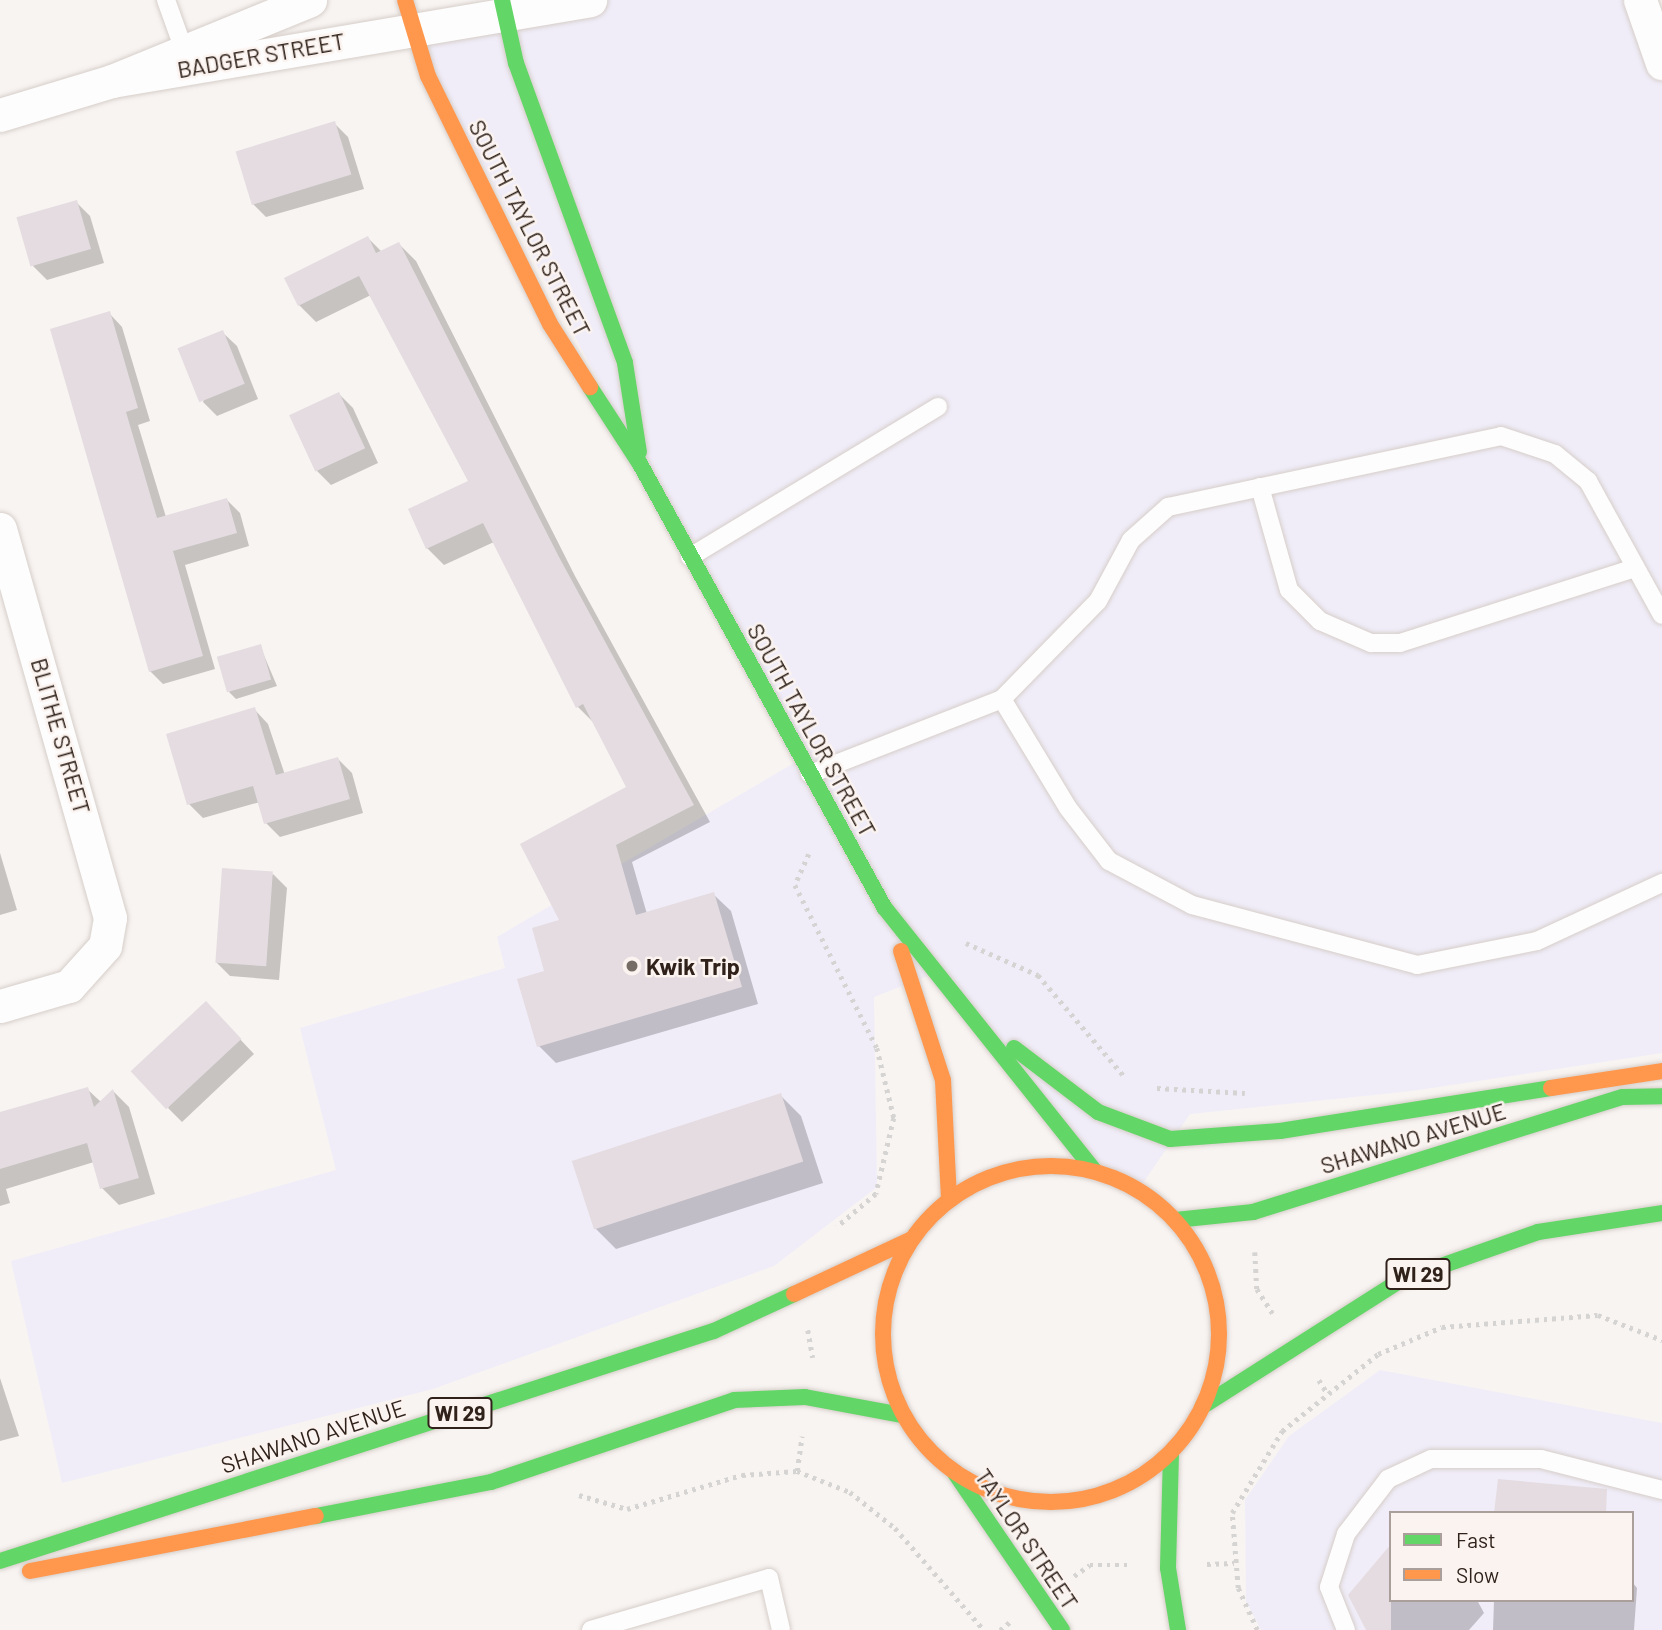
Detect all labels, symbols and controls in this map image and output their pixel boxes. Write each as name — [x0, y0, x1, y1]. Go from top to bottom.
street label: BADGER STREET — [175, 27, 347, 83]
street label: SOUTH TAYLOR STREET — [463, 115, 597, 341]
street label: SOUTH TAYLOR STREET — [742, 619, 882, 841]
street label: BLITHE STREET — [26, 655, 96, 817]
place label: Kwik Trip — [646, 952, 740, 980]
marker: Kwik Trip — [624, 958, 640, 974]
street label: SHAWANO AVENUE — [1317, 1097, 1509, 1179]
road number: WI 29 — [1385, 1256, 1451, 1292]
street label: SHAWANO AVENUE — [217, 1393, 409, 1479]
road number: WI 29 — [427, 1396, 493, 1430]
street label: TAYLOR STREET — [970, 1463, 1084, 1615]
legend — [1389, 1511, 1634, 1602]
text: Fast — [1456, 1527, 1496, 1552]
text: Slow — [1456, 1562, 1499, 1587]

